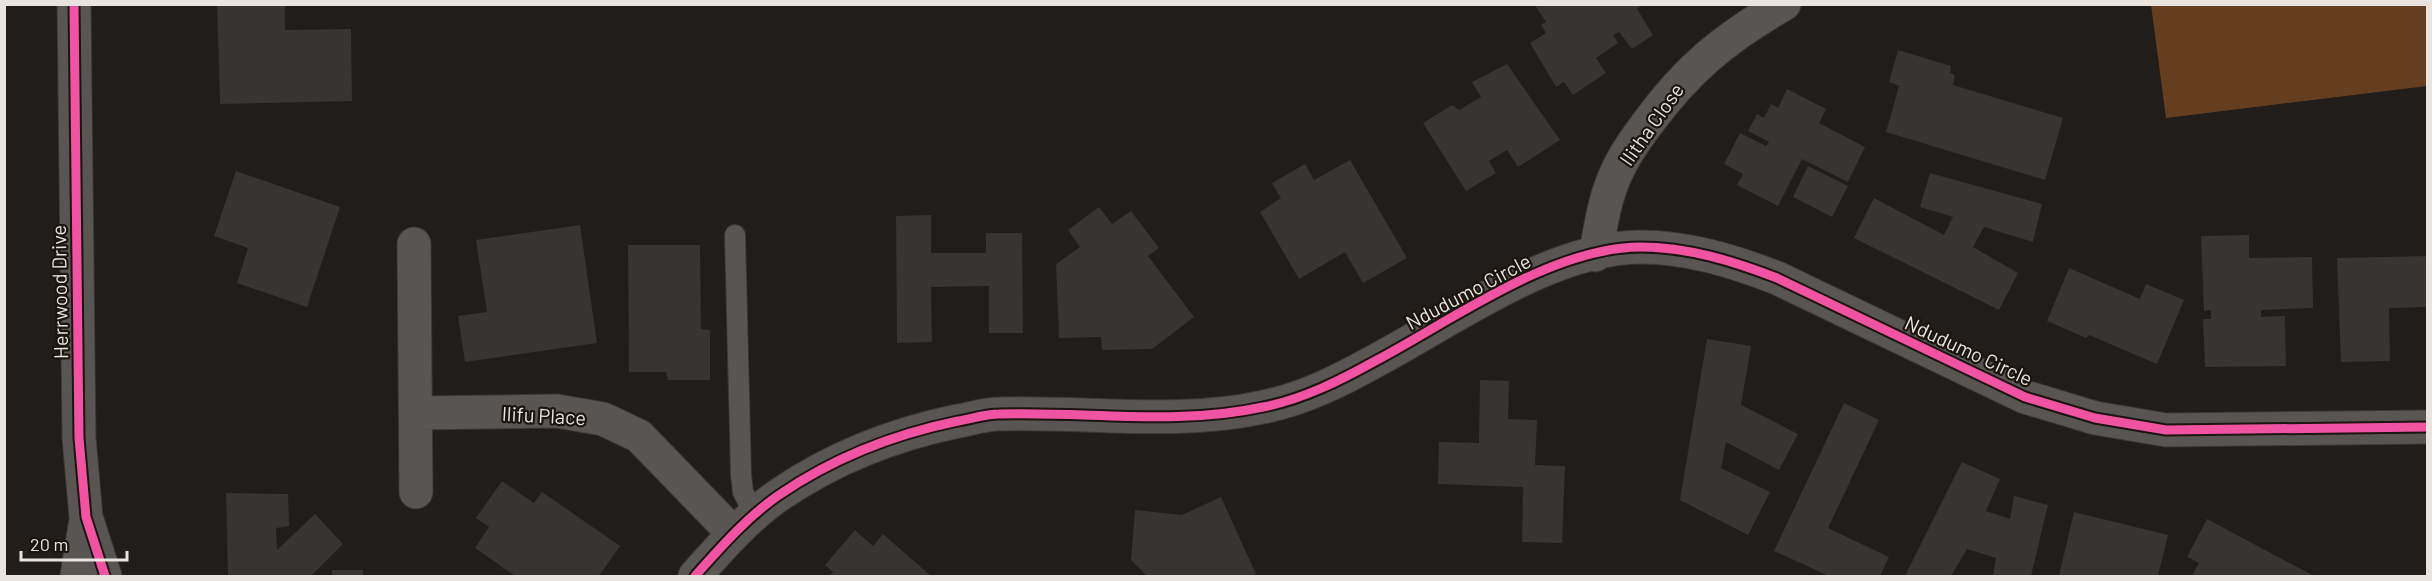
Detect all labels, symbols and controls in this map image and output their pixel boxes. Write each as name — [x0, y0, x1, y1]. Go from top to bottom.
street label: Ilitha Close — [1614, 78, 1688, 170]
street label: Herrwood Drive — [46, 225, 72, 359]
street label: Ndudumo Circle — [1401, 248, 1535, 334]
street label: Ndudumo Circle — [1901, 310, 2037, 390]
street label: Ilifu Place — [501, 401, 587, 429]
scale bar — [21, 524, 128, 562]
text: 20 m — [30, 533, 68, 555]

